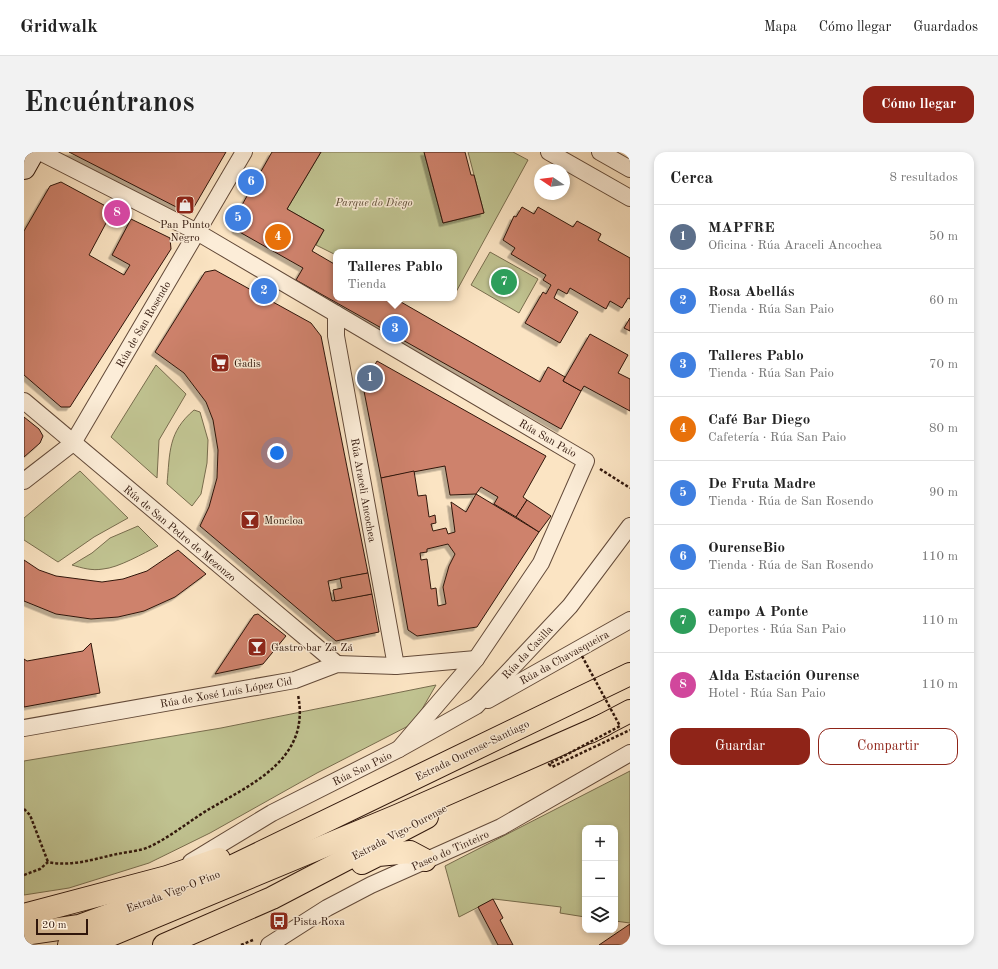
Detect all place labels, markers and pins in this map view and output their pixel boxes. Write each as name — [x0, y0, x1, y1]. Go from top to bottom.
pin: 6 — [238, 167, 264, 197]
shop icon: Pan Punto Negro — [174, 194, 196, 216]
pin: 8 — [104, 198, 130, 228]
pin: 5 — [225, 203, 251, 233]
place label: Pan Punto Negro — [160, 220, 210, 244]
pin: 4 — [265, 222, 291, 252]
pin: 7 — [491, 267, 517, 297]
pin: 2 — [251, 276, 277, 306]
pin: 3 — [382, 314, 408, 344]
supermarket icon: Gadis — [209, 352, 231, 374]
place label: Gadis — [234, 359, 261, 370]
pin: 1 — [357, 363, 383, 393]
bar icon: Moncloa — [239, 509, 261, 531]
place label: Moncloa — [264, 516, 304, 527]
bar icon: Gastro bar Za Zá — [246, 636, 268, 658]
place label: Gastro bar Za Zá — [271, 643, 354, 654]
bus stop icon: Pista Roxa — [268, 910, 290, 932]
place label: Pista Roxa — [293, 917, 345, 928]

